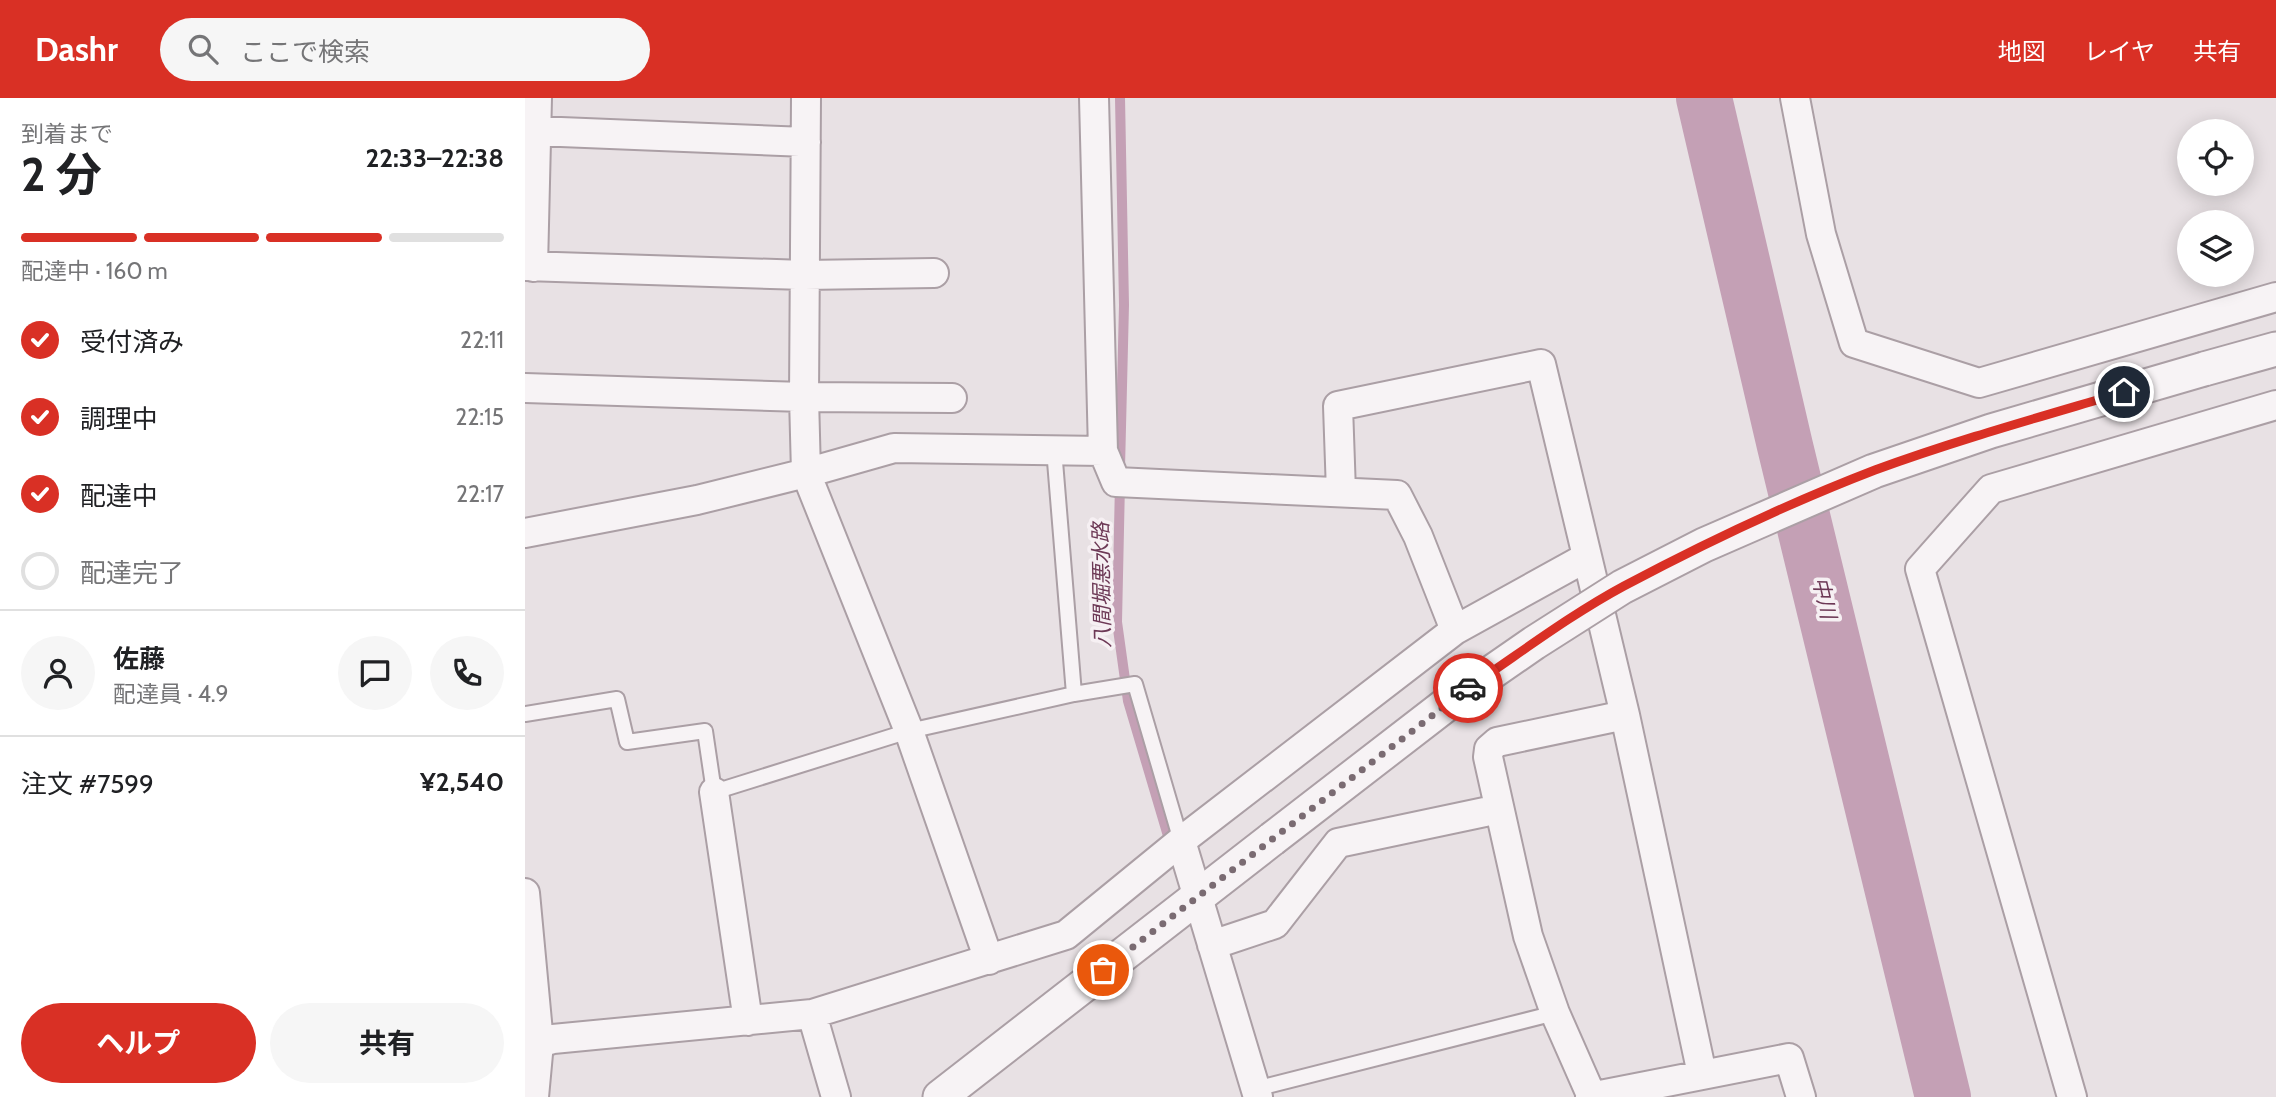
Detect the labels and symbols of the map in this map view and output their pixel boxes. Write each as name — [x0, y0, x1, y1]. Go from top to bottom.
pin — [2094, 362, 2154, 422]
water label: 八間堀悪水路 — [1088, 520, 1115, 648]
water label: 中川 — [1808, 575, 1842, 623]
courier — [1433, 653, 1503, 723]
pin — [1073, 940, 1133, 1000]

